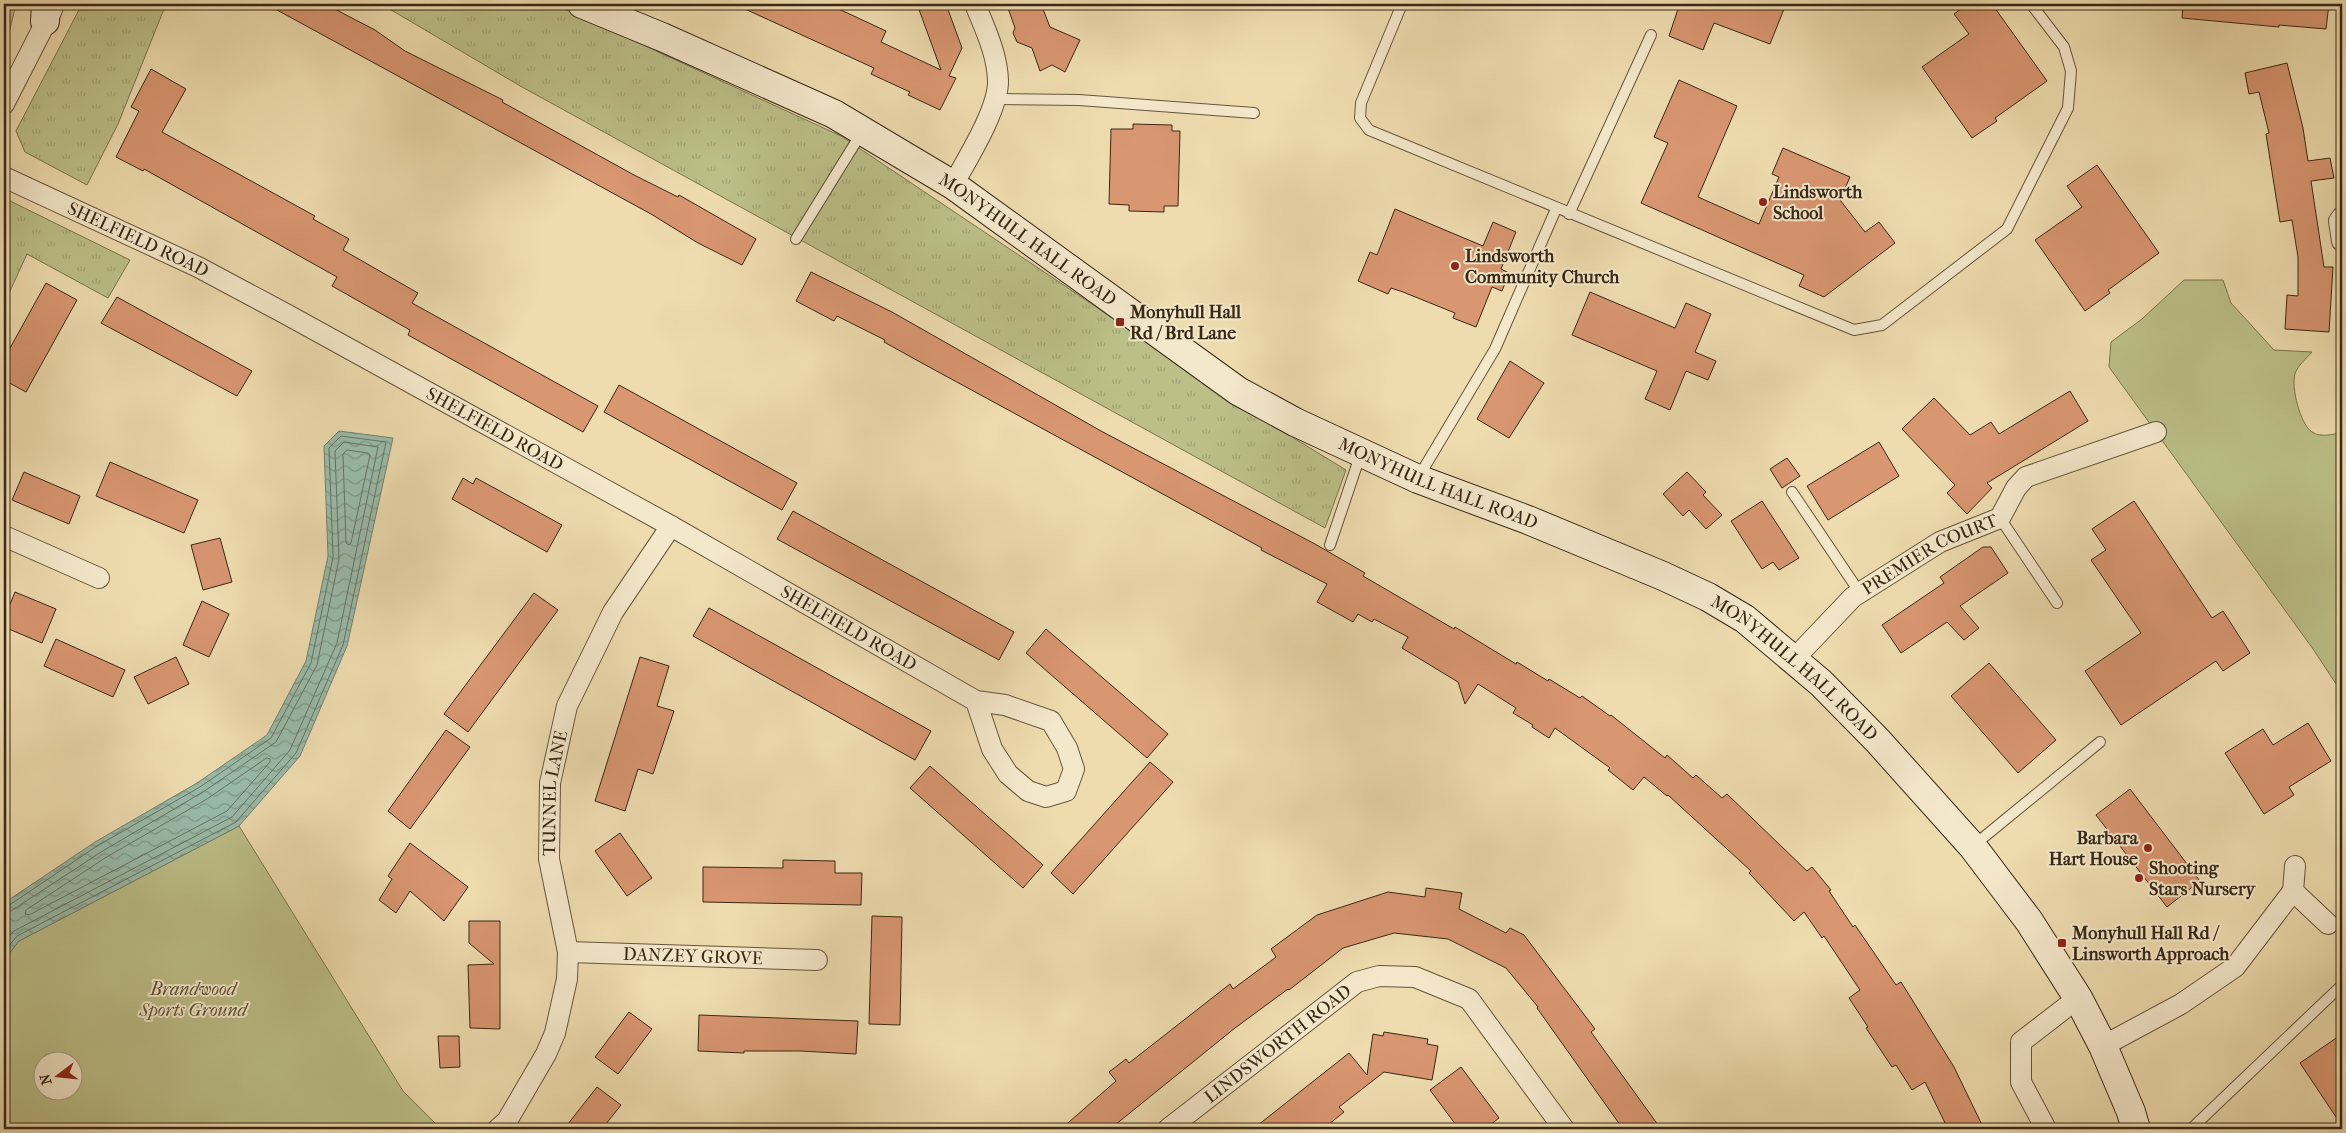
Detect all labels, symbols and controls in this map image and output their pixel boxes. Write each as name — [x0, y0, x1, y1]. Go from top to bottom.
street label: MONYHULL HALL ROAD — [935, 169, 1120, 311]
place label: Lindsworth School — [1773, 182, 1863, 224]
marker: Lindsworth School — [1757, 196, 1769, 208]
street label: SHELFIELD ROAD — [64, 198, 212, 282]
place label: Lindsworth Community Church — [1465, 246, 1620, 288]
marker: Lindsworth Community Church — [1449, 260, 1461, 272]
place label: Monyhull Hall Rd / Brd Lane — [1129, 302, 1242, 344]
marker: Monyhull Hall Rd / Brd Lane — [1114, 316, 1126, 328]
street label: SHELFIELD ROAD — [422, 383, 567, 476]
street label: MONYHULL HALL ROAD — [1335, 434, 1541, 534]
street label: PREMIER COURT — [1858, 510, 2001, 600]
street label: SHELFIELD ROAD — [777, 581, 920, 676]
street label: MONYHULL HALL ROAD — [1707, 591, 1882, 745]
street label: TUNNEL LANE — [539, 728, 572, 856]
place label: Barbara Hart House — [2049, 828, 2139, 870]
marker: Barbara Hart House — [2142, 842, 2154, 854]
place label: Shooting Stars Nursery — [2149, 858, 2257, 900]
marker: Shooting Stars Nursery — [2133, 872, 2145, 884]
place label: Monyhull Hall Rd / Linsworth Approach — [2071, 923, 2230, 965]
marker: Monyhull Hall Rd / Linsworth Approach — [2056, 937, 2068, 949]
street label: DANZEY GROVE — [623, 944, 763, 969]
park label: Brandwood Sports Ground — [138, 979, 249, 1021]
street label: LINDSWORTH ROAD — [1200, 980, 1356, 1108]
north arrow — [32, 1050, 82, 1100]
text: N — [36, 1072, 56, 1087]

